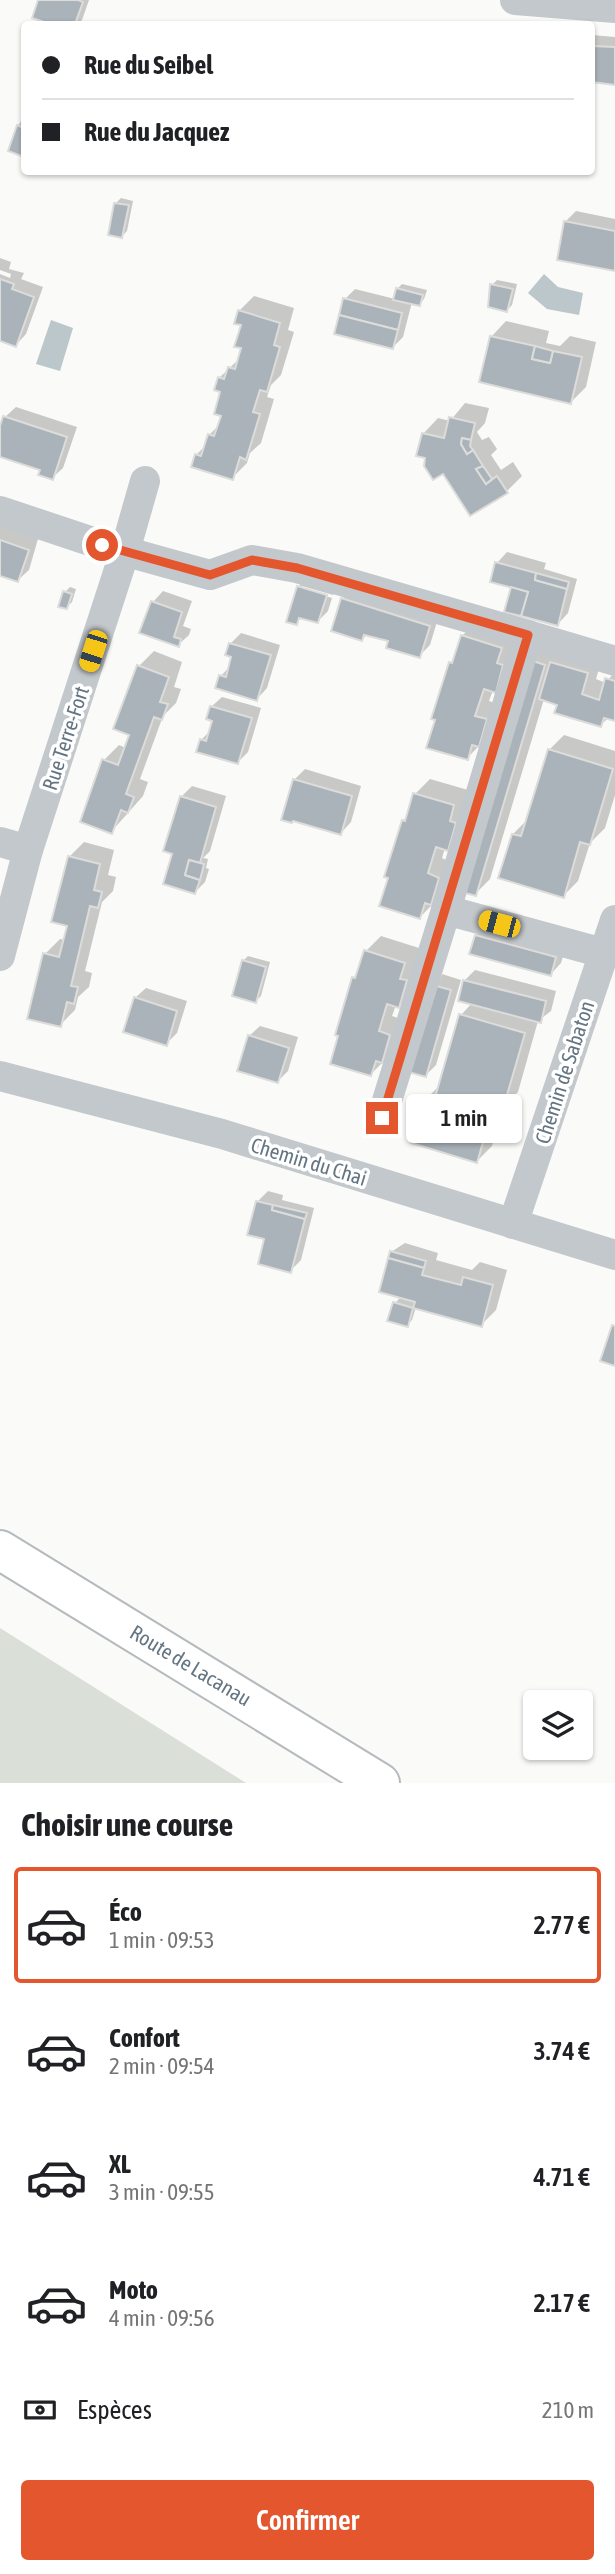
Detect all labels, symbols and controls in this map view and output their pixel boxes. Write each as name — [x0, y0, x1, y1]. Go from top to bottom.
text: Rue du Seibel — [84, 50, 213, 80]
text: Rue du Jacquez — [84, 117, 229, 147]
route start — [86, 529, 118, 561]
car — [77, 628, 110, 674]
street label: Rue Terre-Fort — [37, 683, 93, 793]
car — [476, 908, 523, 940]
street label: Chemin de Sabaton — [530, 998, 598, 1146]
callout: 1 min — [406, 1094, 522, 1142]
route end — [366, 1102, 398, 1134]
text: 1 min — [441, 1105, 487, 1131]
street label: Chemin du Chai — [248, 1132, 370, 1190]
street label: Route de Lacanau — [126, 1620, 256, 1710]
map controls — [523, 1690, 593, 1760]
button: layers — [523, 1690, 593, 1760]
text: Choisir une course — [21, 1806, 233, 1843]
icon: car — [25, 1894, 88, 1957]
text: Éco — [109, 1897, 142, 1927]
text: 2.77 € — [533, 1910, 590, 1940]
text: 1 min · 09:53 — [109, 1927, 215, 1953]
icon: car — [25, 2020, 88, 2083]
text: Confort — [109, 2023, 180, 2053]
text: 3.74 € — [533, 2036, 590, 2066]
text: 2 min · 09:54 — [109, 2053, 215, 2079]
icon: car — [25, 2146, 88, 2209]
text: XL — [109, 2149, 131, 2179]
text: 4.71 € — [533, 2162, 590, 2192]
text: 3 min · 09:55 — [109, 2179, 215, 2205]
icon: car — [25, 2272, 88, 2335]
text: Moto — [109, 2275, 158, 2305]
text: 2.17 € — [533, 2288, 590, 2318]
text: 4 min · 09:56 — [109, 2305, 215, 2331]
icon: cash — [21, 2391, 59, 2429]
text: Espèces — [77, 2395, 152, 2425]
text: 210 m — [542, 2397, 594, 2423]
button: Confirmer — [21, 2480, 594, 2560]

